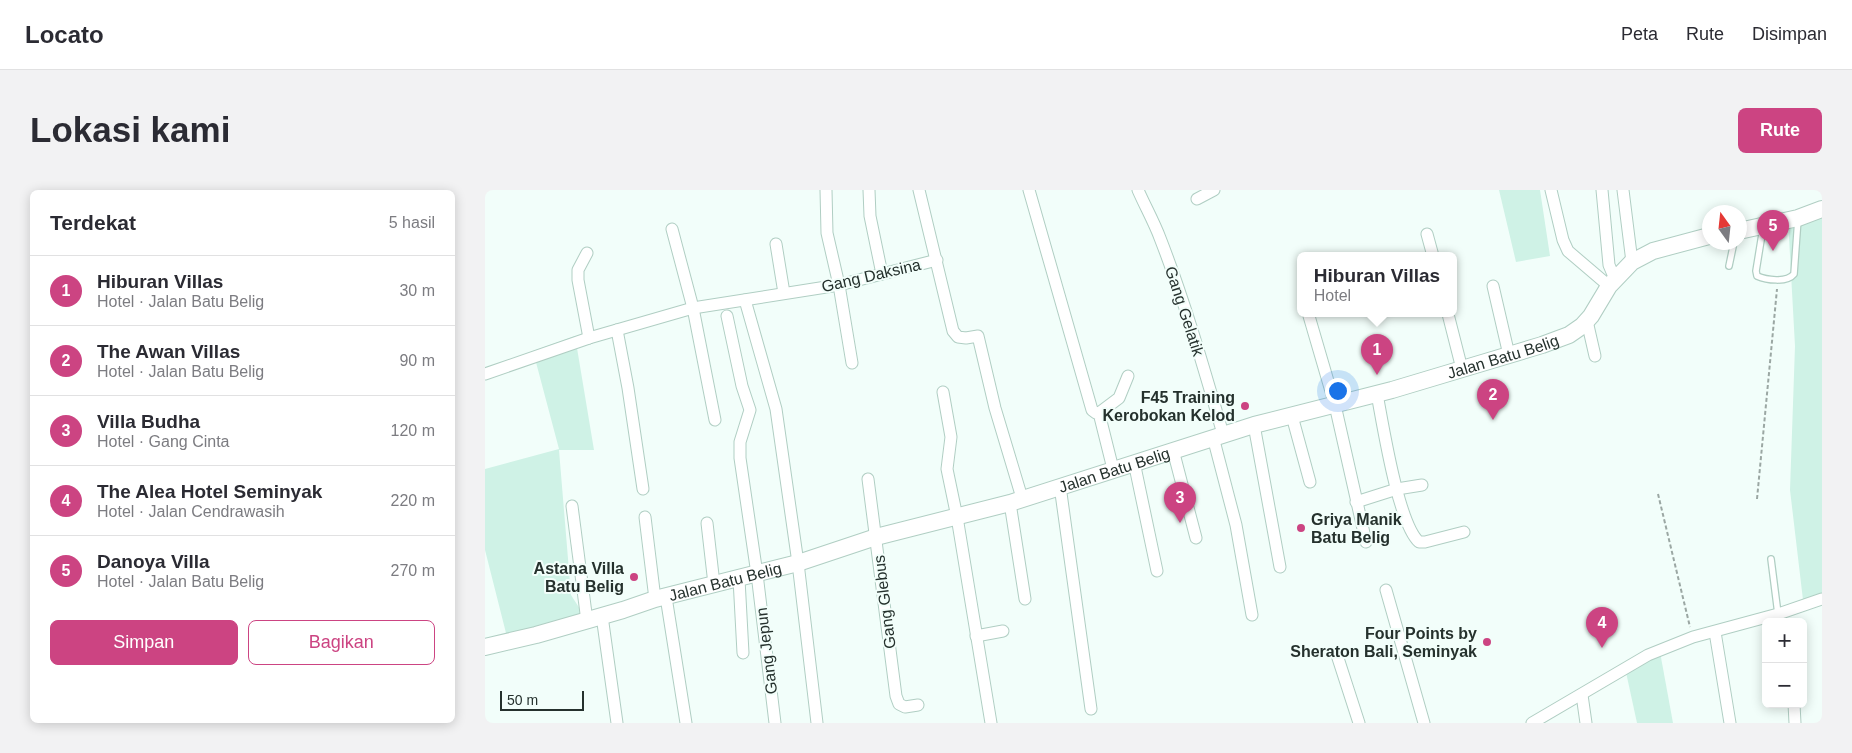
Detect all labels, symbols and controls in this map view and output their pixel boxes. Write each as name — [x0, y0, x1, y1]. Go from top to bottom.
text: Locato — [25, 21, 104, 48]
text: Peta — [1621, 24, 1658, 44]
text: Rute — [1686, 24, 1724, 44]
text: Disimpan — [1752, 24, 1827, 44]
button: Rute — [1738, 108, 1822, 153]
text: Lokasi kami — [30, 110, 230, 149]
north arrow — [1702, 205, 1747, 250]
pin: 5 — [1757, 210, 1789, 251]
text: Terdekat — [50, 211, 136, 234]
text: 5 hasil — [389, 214, 435, 231]
popup — [1297, 252, 1457, 317]
street label: Gang Daksina — [820, 256, 923, 295]
street label: Gang Gelatik — [1162, 264, 1207, 359]
text: Hiburan Villas — [1314, 265, 1440, 286]
text: Hiburan Villas — [97, 271, 223, 292]
text: 1 — [62, 282, 70, 299]
text: 30 m — [399, 282, 435, 299]
text: Hotel — [1314, 287, 1351, 304]
text: Hotel · Jalan Batu Belig — [97, 293, 264, 310]
street label: Jalan Batu Belig — [1445, 332, 1561, 382]
pin: 1 — [1361, 334, 1393, 375]
text: The Awan Villas — [97, 341, 240, 362]
text: 2 — [62, 352, 70, 369]
text: 90 m — [399, 352, 435, 369]
text: Hotel · Jalan Batu Belig — [97, 363, 264, 380]
your location — [1325, 378, 1351, 404]
pin: 2 — [1477, 379, 1509, 420]
place label: F45 Training Kerobokan Kelod — [1103, 389, 1235, 424]
marker: F45 Training Kerobokan Kelod — [1239, 400, 1251, 412]
text: Villa Budha — [97, 411, 200, 432]
text: 3 — [62, 422, 70, 439]
text: 120 m — [391, 422, 435, 439]
text: Hotel · Gang Cinta — [97, 433, 230, 450]
street label: Jalan Batu Belig — [1057, 444, 1172, 496]
text: The Alea Hotel Seminyak — [97, 481, 322, 502]
pin: 3 — [1164, 482, 1196, 523]
text: 4 — [62, 492, 70, 509]
text: 220 m — [391, 492, 435, 509]
text: Hotel · Jalan Cendrawasih — [97, 503, 285, 520]
place label: Griya Manik Batu Belig — [1311, 511, 1402, 546]
marker: Griya Manik Batu Belig — [1295, 522, 1307, 534]
text: Danoya Villa — [97, 551, 210, 572]
street label: Gang Glebus — [870, 554, 899, 650]
street label: Jalan Batu Belig — [667, 559, 783, 604]
place label: Astana Villa Batu Belig — [534, 560, 624, 595]
text: 5 — [62, 562, 70, 579]
text: 270 m — [391, 562, 435, 579]
marker: Astana Villa Batu Belig — [628, 571, 640, 583]
text: Hotel · Jalan Batu Belig — [97, 573, 264, 590]
street label: Gang Jepun — [753, 607, 780, 695]
pin: 4 — [1586, 607, 1618, 648]
map controls — [1762, 618, 1807, 708]
button: + — [1762, 618, 1807, 663]
button: Simpan — [50, 620, 238, 665]
button: Bagikan — [248, 620, 435, 665]
place label: Four Points by Sheraton Bali, Seminyak — [1290, 625, 1477, 660]
marker: Four Points by Sheraton Bali, Seminyak — [1481, 636, 1493, 648]
button: − — [1762, 663, 1807, 708]
scale bar — [500, 688, 584, 711]
text: 50 m — [507, 692, 538, 708]

